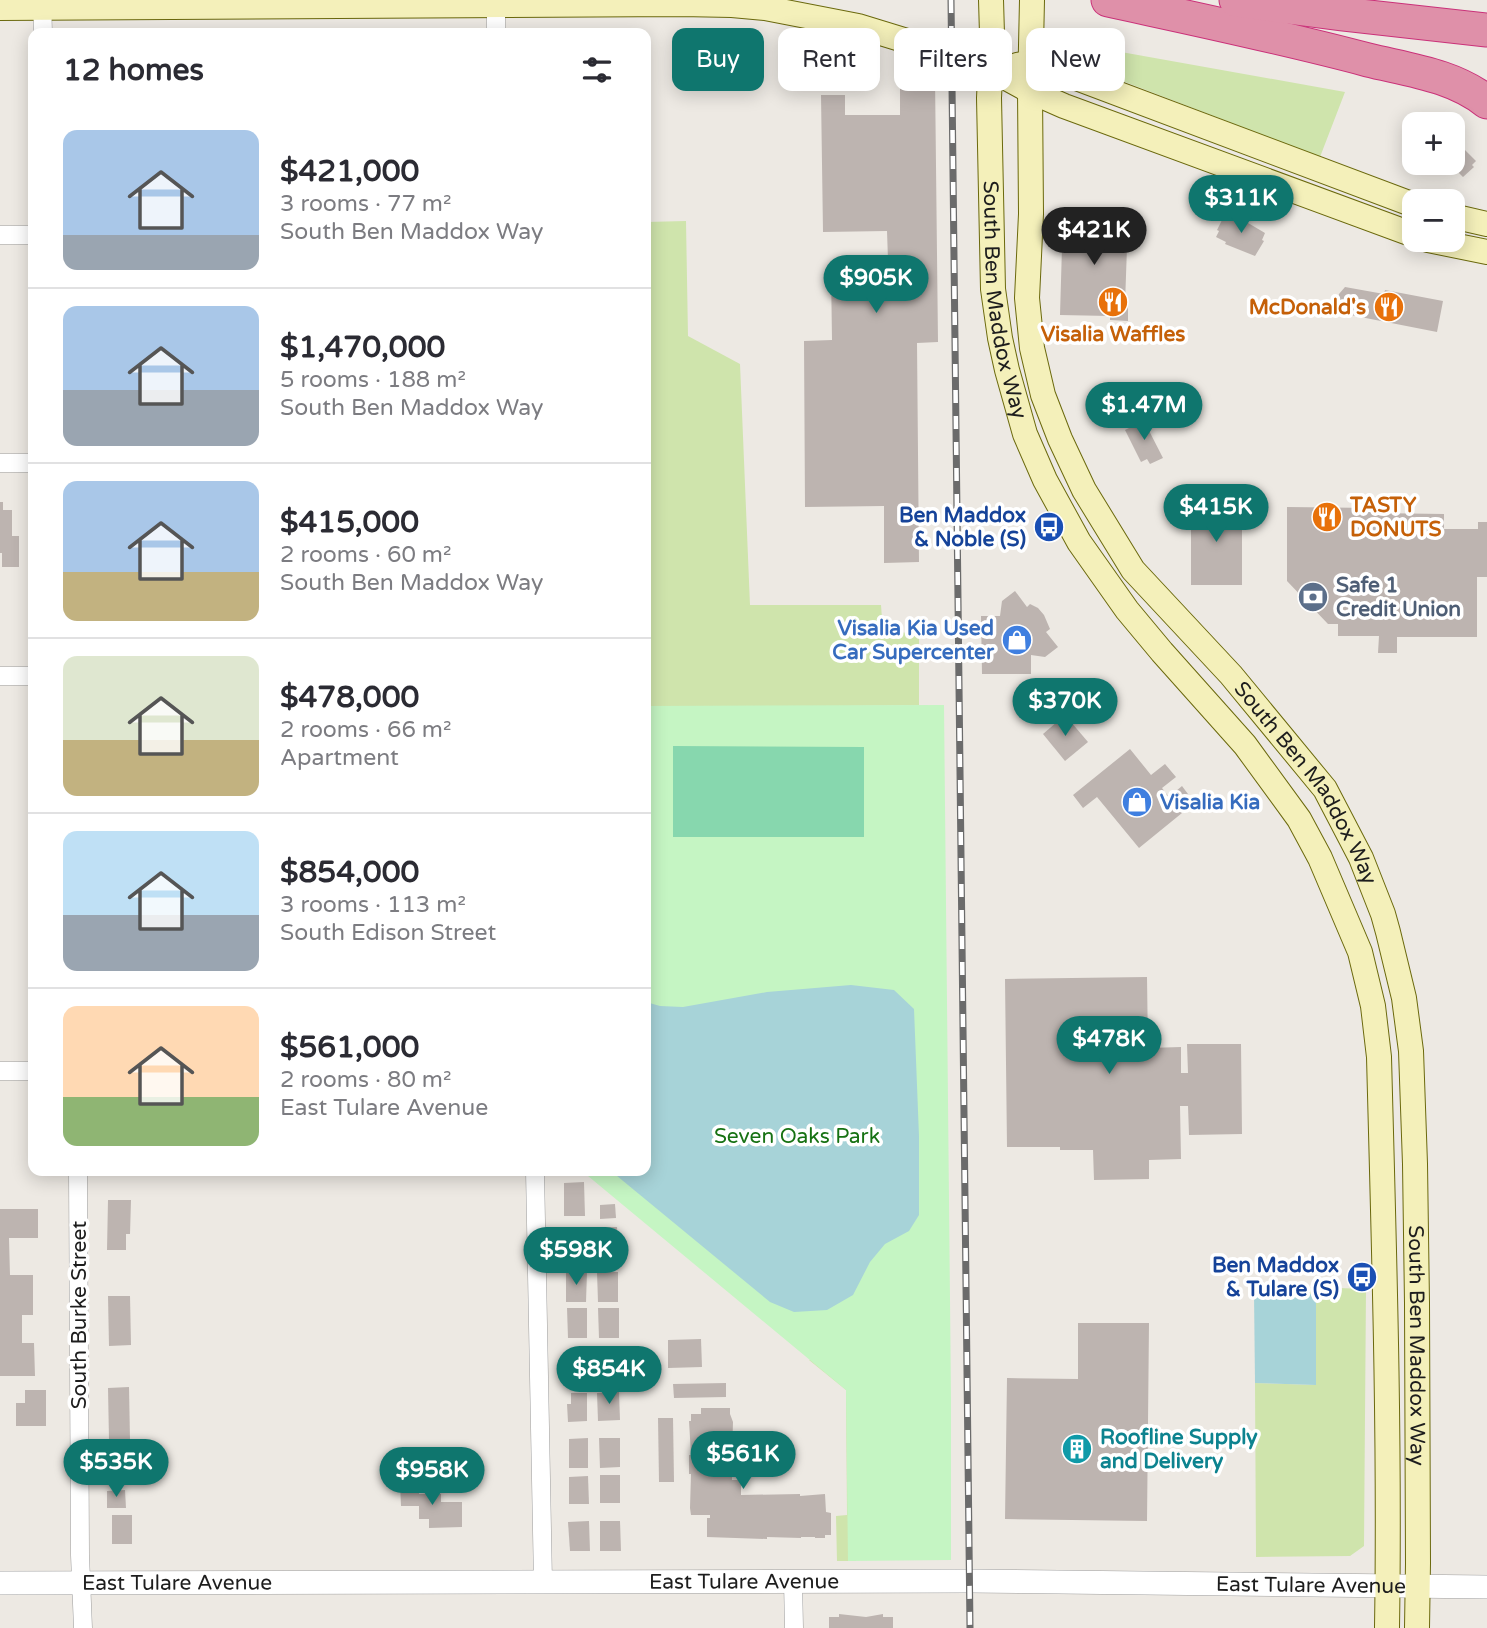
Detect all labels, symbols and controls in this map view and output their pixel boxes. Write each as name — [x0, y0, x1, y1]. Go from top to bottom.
chip: Buy — [672, 28, 764, 91]
chip: Rent — [778, 28, 880, 91]
chip: Filters — [894, 28, 1012, 91]
chip: New — [1026, 28, 1125, 91]
icon: filters — [578, 51, 616, 89]
text: 12 homes — [63, 52, 204, 89]
map controls — [1402, 112, 1465, 252]
button: + — [1402, 112, 1465, 175]
text: $421,000 — [280, 153, 419, 190]
icon: home — [119, 158, 203, 242]
pin: $311K — [1192, 176, 1290, 235]
street label: South Ben Maddox Way — [978, 180, 1032, 422]
text: $311K — [1205, 184, 1277, 212]
button: − — [1402, 189, 1465, 252]
text: 3 rooms · 77 m² — [280, 190, 451, 218]
pin: $421K — [1045, 208, 1143, 267]
text: $421K — [1058, 216, 1130, 244]
text: South Ben Maddox Way — [280, 218, 543, 246]
pin: $905K — [827, 256, 925, 315]
text: $905K — [840, 264, 912, 292]
restaurant icon: Visalia Waffles — [1096, 285, 1130, 319]
restaurant icon: McDonald's — [1372, 290, 1406, 324]
place label: McDonald's — [1249, 295, 1366, 320]
place label: Visalia Waffles — [1041, 322, 1185, 347]
text: $1,470,000 — [280, 329, 445, 366]
icon: home — [119, 334, 203, 418]
text: 5 rooms · 188 m² — [280, 366, 466, 394]
pin: $1.47M — [1087, 382, 1201, 442]
text: $1.47M — [1101, 391, 1187, 419]
text: South Ben Maddox Way — [280, 394, 543, 422]
pin: $415K — [1167, 484, 1265, 544]
text: $415K — [1180, 493, 1252, 521]
place label: TASTY DONUTS — [1349, 493, 1441, 542]
restaurant icon: TASTY DONUTS — [1310, 500, 1344, 534]
place label: Ben Maddox & Noble (S) — [899, 503, 1026, 552]
text: $415,000 — [280, 504, 419, 541]
icon: home — [119, 509, 203, 593]
bus stop icon: Ben Maddox & Noble (S) — [1032, 510, 1066, 544]
text: 2 rooms · 60 m² — [280, 541, 451, 569]
text: South Ben Maddox Way — [280, 569, 543, 597]
place label: Safe 1 Credit Union — [1336, 573, 1461, 622]
bank icon: Safe 1 Credit Union — [1296, 580, 1330, 614]
place label: Visalia Kia Used Car Supercenter — [832, 616, 995, 665]
shop icon: Visalia Kia Used Car Supercenter — [1000, 623, 1034, 657]
street label: South Ben Maddox Way — [1229, 677, 1382, 888]
pin: $370K — [1016, 678, 1114, 738]
text: $478,000 — [280, 679, 419, 716]
icon: home — [119, 684, 203, 768]
text: $370K — [1029, 687, 1101, 715]
text: 2 rooms · 66 m² — [280, 716, 451, 744]
text: Apartment — [280, 744, 399, 772]
shop icon: Visalia Kia — [1120, 785, 1154, 819]
place label: Visalia Kia — [1160, 790, 1260, 815]
text: $854,000 — [280, 854, 419, 891]
icon: home — [119, 859, 203, 943]
text: 3 rooms · 113 m² — [280, 891, 466, 919]
text: South Edison Street — [280, 919, 496, 947]
pin: $478K — [1060, 1016, 1158, 1076]
text: $478K — [1073, 1025, 1145, 1053]
text: $561,000 — [280, 1029, 419, 1066]
icon: home — [119, 1034, 203, 1118]
text: 2 rooms · 80 m² — [280, 1066, 451, 1094]
text: East Tulare Avenue — [280, 1094, 488, 1122]
park label: Seven Oaks Park — [714, 1124, 880, 1149]
street label: South Burke Street — [67, 1221, 92, 1409]
street label: South Ben Maddox Way — [1403, 1225, 1430, 1466]
pin: $598K — [527, 1228, 625, 1287]
text: $598K — [540, 1236, 612, 1264]
place label: Ben Maddox & Tulare (S) — [1212, 1253, 1339, 1302]
bus stop icon: Ben Maddox & Tulare (S) — [1345, 1260, 1379, 1294]
pin: $854K — [560, 1346, 658, 1406]
text: $854K — [573, 1355, 645, 1383]
place label: Roofline Supply and Delivery — [1100, 1425, 1258, 1474]
pin: $561K — [694, 1432, 792, 1491]
building icon: Roofline Supply and Delivery — [1060, 1432, 1094, 1466]
pin: $535K — [67, 1440, 165, 1499]
text: $561K — [707, 1440, 779, 1468]
text: $535K — [80, 1448, 152, 1476]
pin: $958K — [383, 1448, 481, 1507]
text: $958K — [396, 1456, 468, 1484]
street label: East Tulare Avenue — [649, 1569, 839, 1595]
street label: East Tulare Avenue — [82, 1570, 272, 1596]
street label: East Tulare Avenue — [1216, 1572, 1406, 1599]

